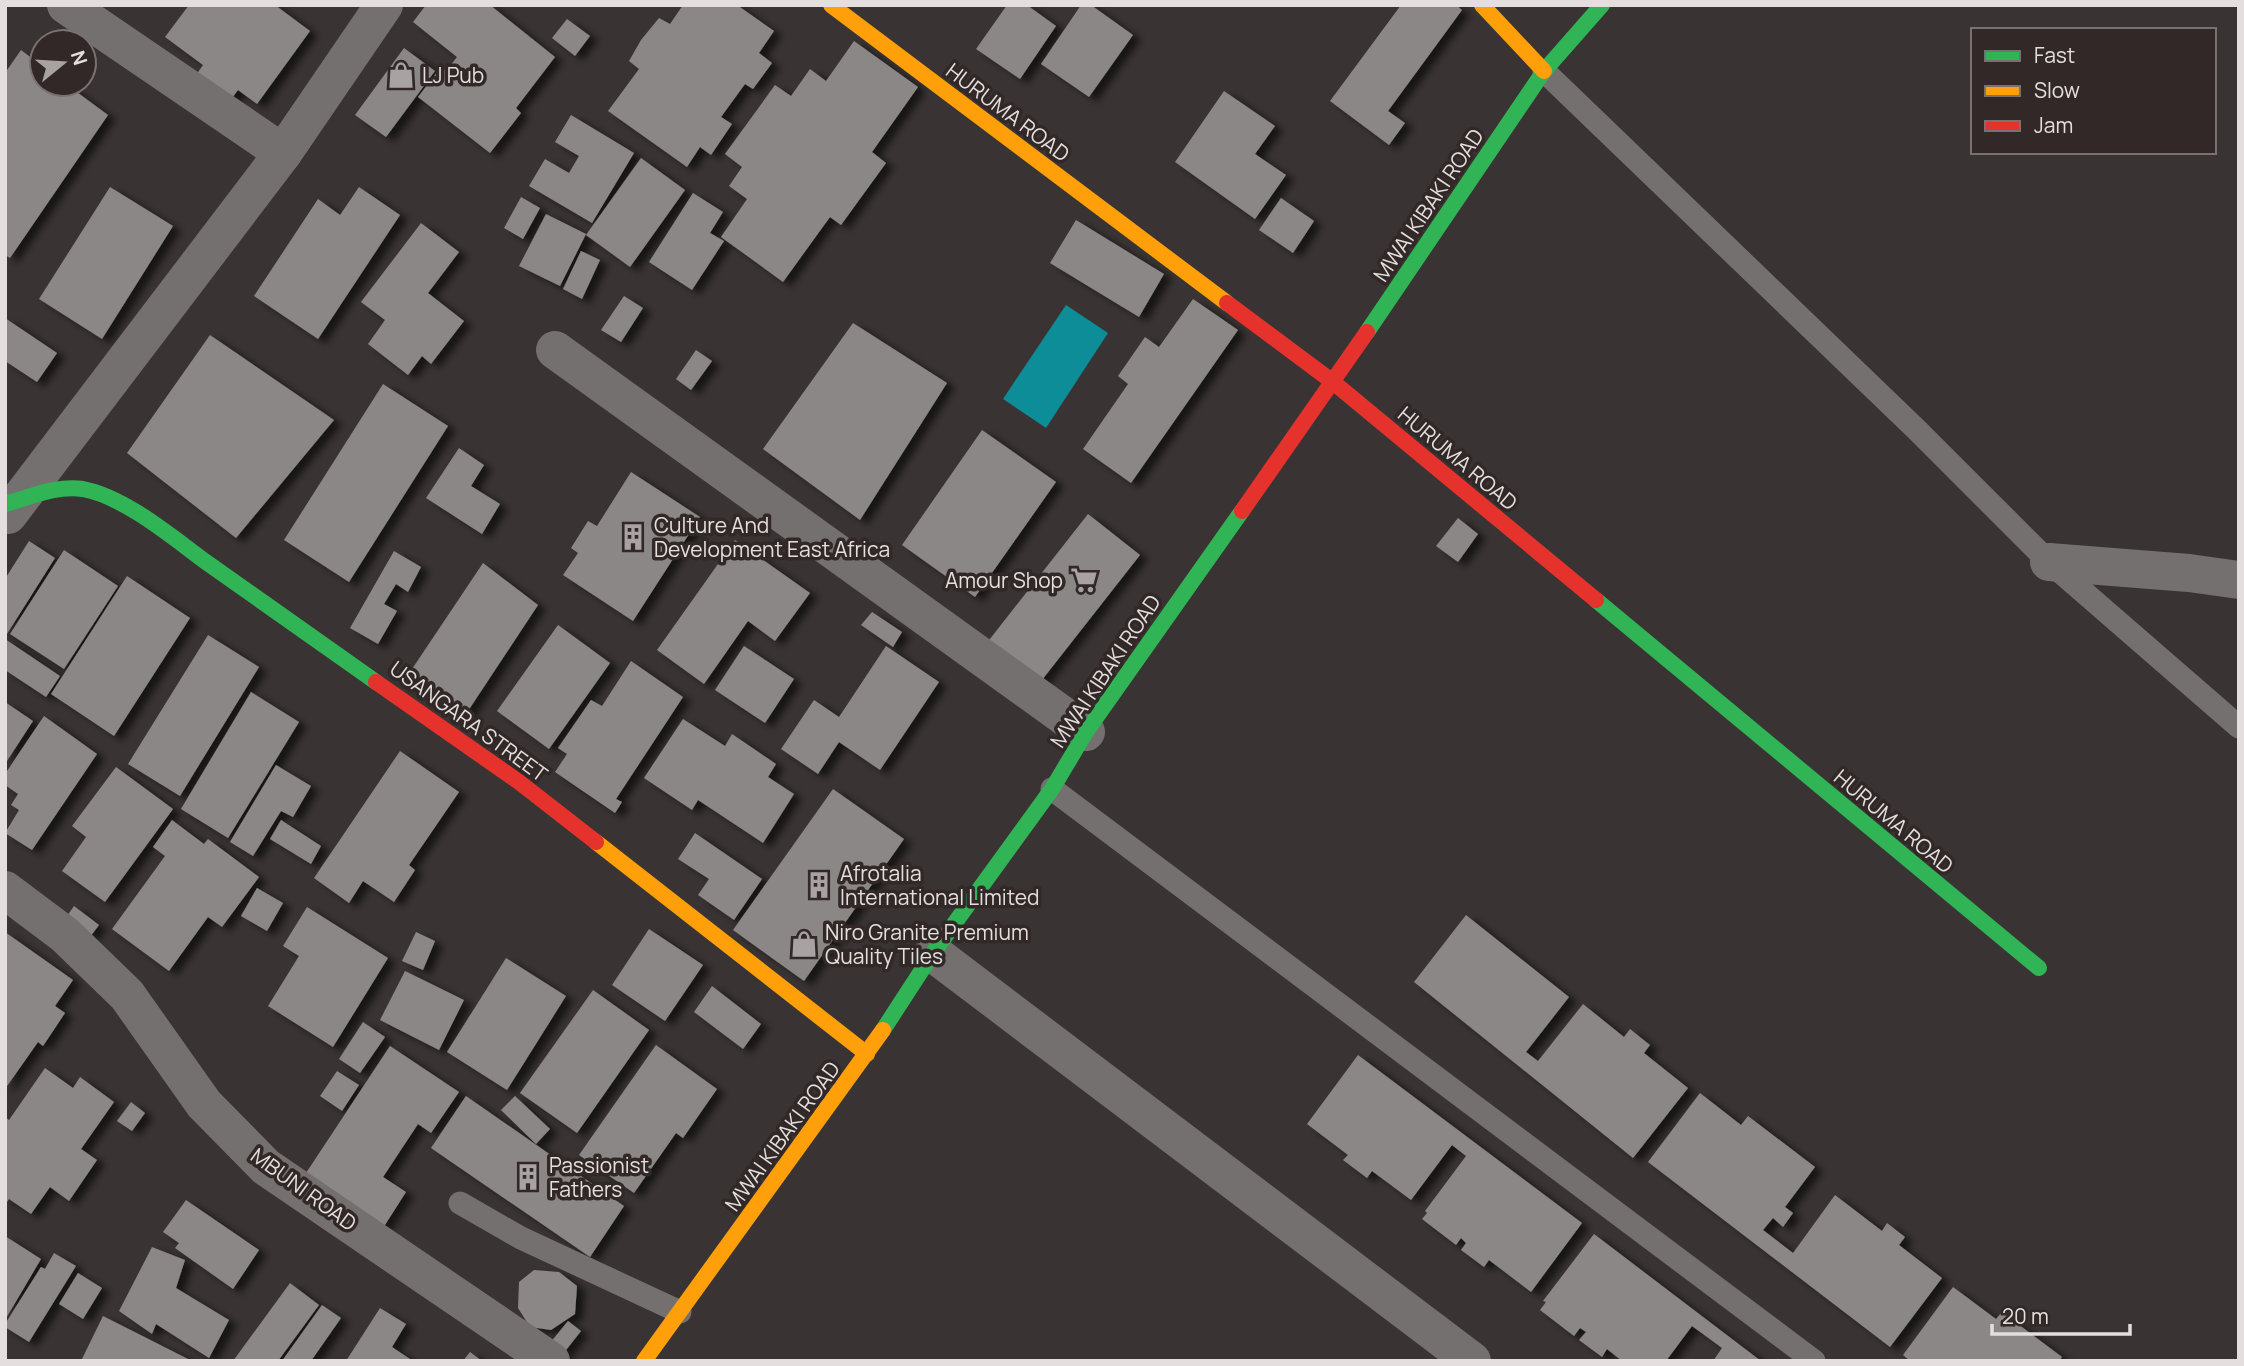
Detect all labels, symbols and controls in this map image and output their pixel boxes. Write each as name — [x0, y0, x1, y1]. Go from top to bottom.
north arrow — [28, 28, 98, 98]
legend — [1971, 28, 2216, 154]
text: Fast — [2034, 41, 2075, 69]
text: N — [65, 47, 94, 68]
street label: HURUMA ROAD — [941, 56, 1075, 168]
shop icon: LJ Pub — [386, 60, 416, 90]
place label: LJ Pub — [422, 61, 484, 89]
text: Slow — [2034, 76, 2080, 104]
text: Jam — [2034, 111, 2073, 139]
street label: MWAI KIBAKI ROAD — [1366, 123, 1490, 287]
street label: HURUMA ROAD — [1392, 400, 1524, 516]
place label: Culture And Development East Africa — [654, 511, 890, 563]
building icon: Culture And Development East Africa — [618, 522, 648, 552]
supermarket icon: Amour Shop — [1069, 565, 1099, 595]
place label: Amour Shop — [945, 566, 1063, 594]
street label: MWAI KIBAKI ROAD — [1043, 589, 1167, 753]
street label: USANGARA STREET — [385, 654, 554, 788]
street label: HURUMA ROAD — [1828, 763, 1960, 879]
place label: Afrotalia International Limited — [840, 859, 1039, 911]
building icon: Afrotalia International Limited — [804, 870, 834, 900]
place label: Niro Granite Premium Quality Tiles — [825, 918, 1029, 970]
shop icon: Niro Granite Premium Quality Tiles — [789, 929, 819, 959]
street label: MWAI KIBAKI ROAD — [718, 1055, 846, 1217]
street label: MBUNI ROAD — [246, 1141, 362, 1237]
place label: Passionist Fathers — [549, 1151, 649, 1203]
building icon: Passionist Fathers — [513, 1162, 543, 1192]
scale bar — [1992, 1292, 2130, 1336]
text: 20 m — [2002, 1302, 2049, 1330]

